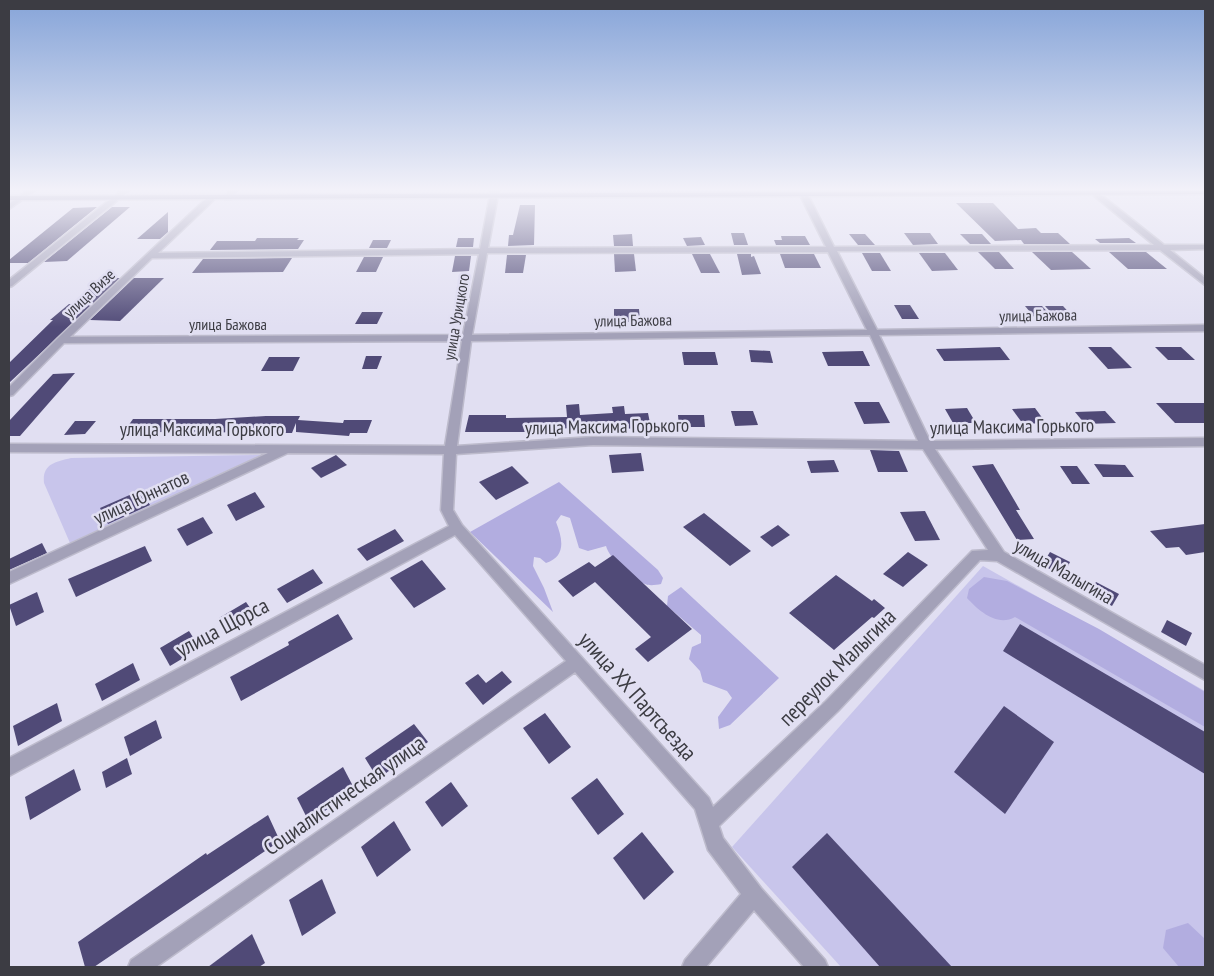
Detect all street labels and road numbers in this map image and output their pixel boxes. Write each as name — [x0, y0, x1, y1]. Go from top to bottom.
street label: улица Визе — [59, 264, 119, 322]
street label: улица Урицкого — [439, 272, 473, 362]
street label: улица Бажова — [999, 304, 1077, 326]
street label: улица Бажова — [594, 309, 672, 331]
street label: улица Бажова — [189, 314, 267, 334]
street label: улица Максима Горького — [525, 413, 689, 439]
street label: улица Максима Горького — [930, 413, 1094, 439]
street label: улица Максима Горького — [120, 417, 284, 441]
street label: улица Юннатов — [89, 464, 193, 530]
street label: улица Малыгина — [1010, 533, 1118, 609]
street label: улица Щорса — [171, 591, 273, 663]
street label: переулок Малыгина — [772, 602, 902, 732]
street label: улица XX Партсъезда — [573, 626, 703, 766]
street label: Социалистическая улица — [258, 729, 430, 861]

